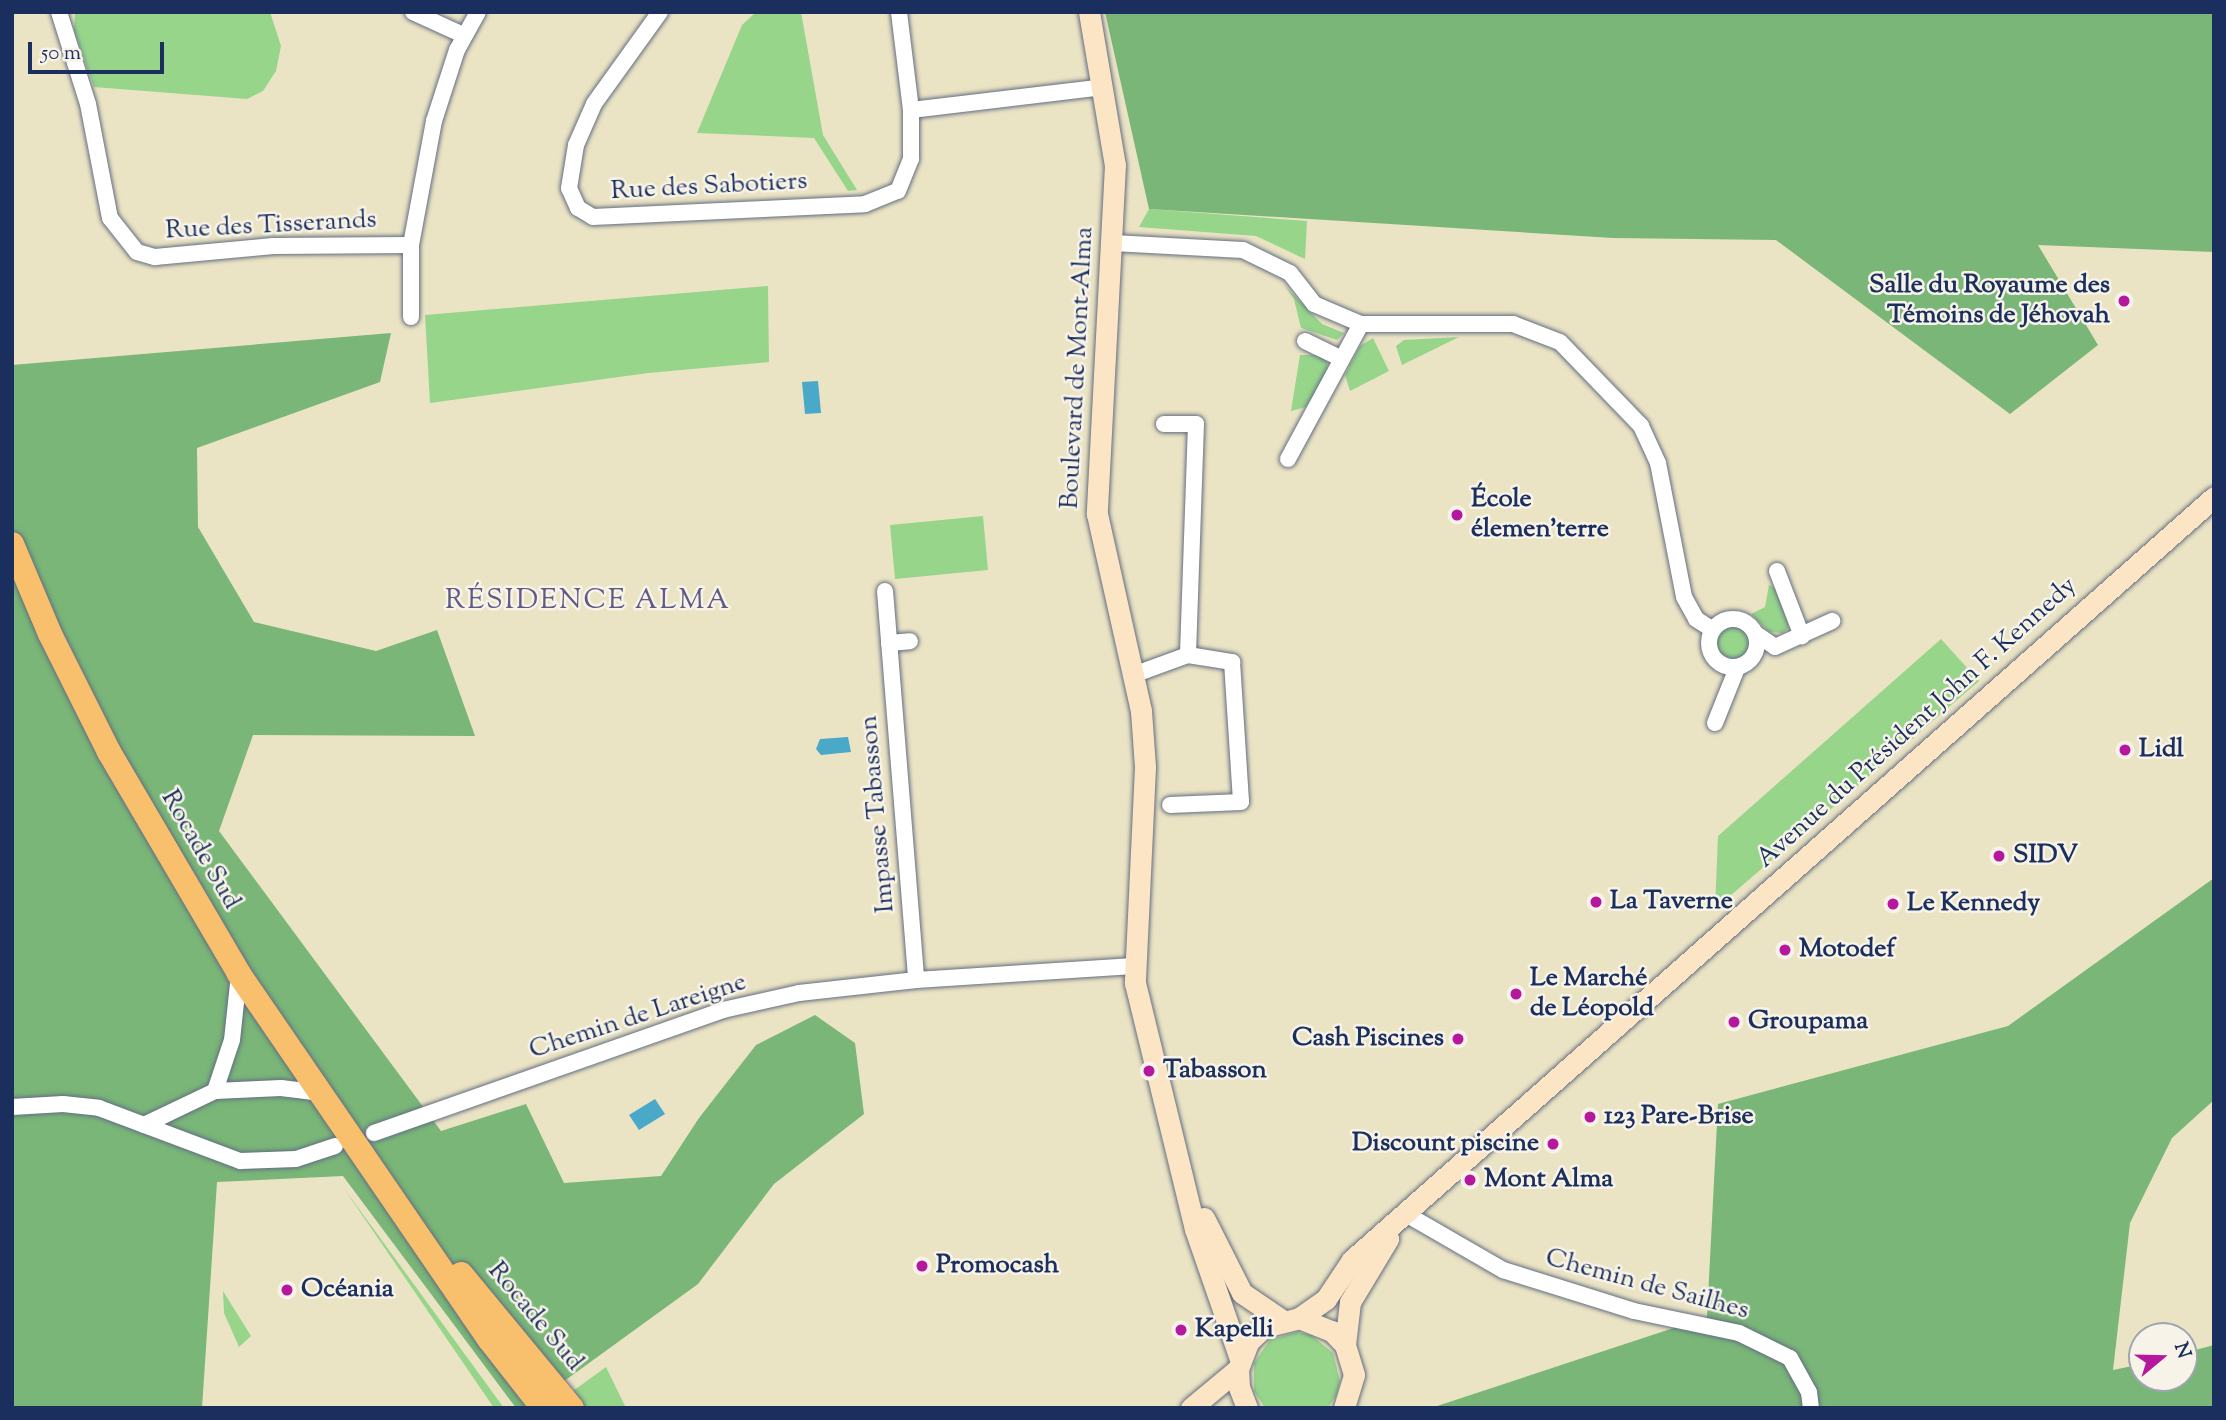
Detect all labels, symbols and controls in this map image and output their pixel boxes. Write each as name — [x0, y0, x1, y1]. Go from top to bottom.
scale bar — [32, 28, 168, 72]
text: 50 m — [41, 39, 81, 69]
street label: Rue des Sabotiers — [610, 166, 808, 208]
street label: Rue des Tisserands — [165, 205, 377, 247]
street label: Boulevard de Mont-Alma — [1055, 226, 1101, 510]
place label: Salle du Royaume des Témoins de Jéhovah — [1869, 270, 2110, 332]
marker: Salle du Royaume des Témoins de Jéhovah — [2116, 293, 2132, 309]
place label: École élemen'terre — [1471, 484, 1609, 546]
marker: École élemen'terre — [1449, 507, 1465, 523]
street label: Avenue du Président John F. Kennedy — [1750, 571, 2084, 875]
district label: RÉSIDENCE ALMA — [447, 584, 729, 618]
street label: Impasse Tabasson — [854, 714, 902, 914]
place label: Lidl — [2139, 734, 2184, 766]
marker: Lidl — [2117, 742, 2133, 758]
street label: Rocade Sud — [153, 785, 247, 915]
place label: SIDV — [2013, 840, 2078, 872]
marker: SIDV — [1991, 848, 2007, 864]
place label: La Taverne — [1610, 886, 1733, 918]
place label: Le Kennedy — [1907, 888, 2040, 920]
marker: La Taverne — [1588, 894, 1604, 910]
marker: Le Kennedy — [1885, 896, 1901, 912]
place label: Motodef — [1799, 934, 1895, 966]
marker: Motodef — [1777, 942, 1793, 958]
place label: Le Marché de Léopold — [1530, 963, 1654, 1024]
street label: Chemin de Lareigne — [526, 967, 750, 1067]
marker: Le Marché de Léopold — [1508, 986, 1524, 1002]
place label: Groupama — [1748, 1006, 1868, 1038]
marker: Groupama — [1726, 1014, 1742, 1030]
place label: Cash Piscines — [1292, 1023, 1444, 1055]
marker: Cash Piscines — [1450, 1031, 1466, 1047]
place label: Tabasson — [1163, 1055, 1267, 1087]
marker: Tabasson — [1141, 1063, 1157, 1079]
place label: 123 Pare-Brise — [1604, 1101, 1754, 1133]
marker: 123 Pare-Brise — [1582, 1109, 1598, 1125]
place label: Discount piscine — [1352, 1128, 1539, 1160]
marker: Discount piscine — [1545, 1136, 1561, 1152]
place label: Mont Alma — [1484, 1164, 1613, 1196]
marker: Mont Alma — [1462, 1172, 1478, 1188]
street label: Chemin de Sailhes — [1542, 1243, 1752, 1327]
place label: Promocash — [936, 1250, 1059, 1282]
street label: Rocade Sud — [480, 1256, 590, 1378]
marker: Promocash — [914, 1258, 930, 1274]
place label: Océania — [301, 1274, 394, 1306]
marker: Océania — [279, 1282, 295, 1298]
place label: Kapelli — [1195, 1314, 1274, 1346]
marker: Kapelli — [1173, 1322, 1189, 1338]
north arrow — [2128, 1322, 2198, 1392]
text: N — [2166, 1339, 2197, 1362]

